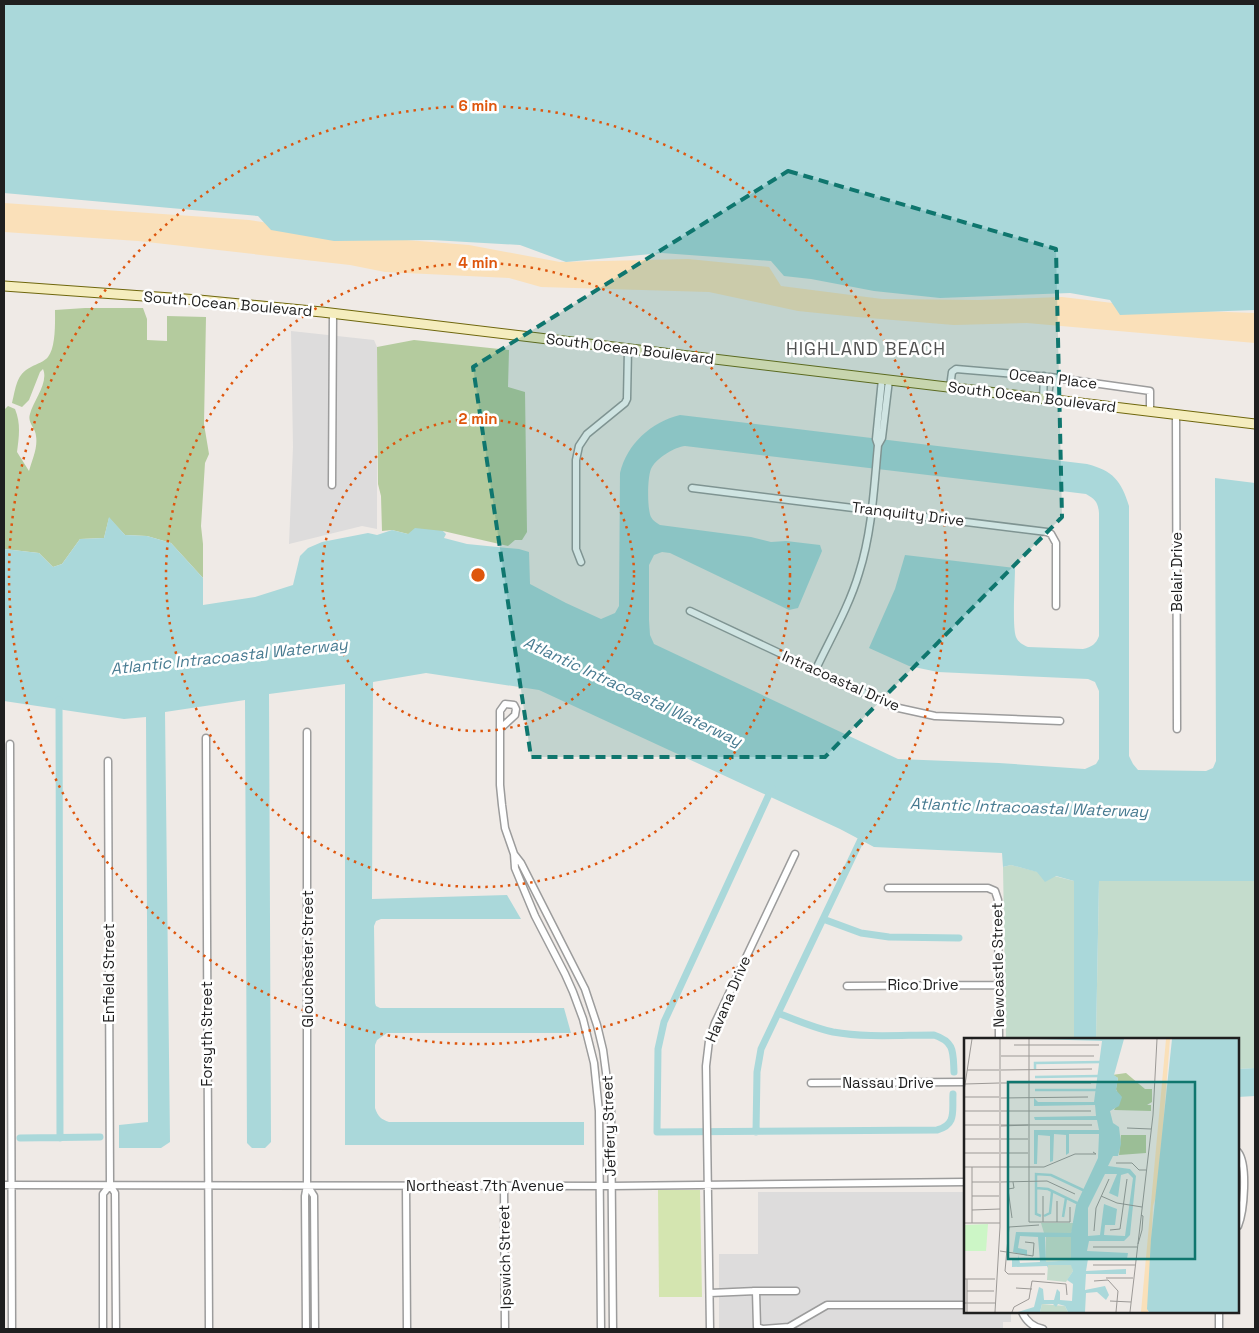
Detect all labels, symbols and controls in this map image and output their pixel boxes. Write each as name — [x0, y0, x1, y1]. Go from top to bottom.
text: 6 min — [458, 96, 498, 115]
text: 4 min — [458, 253, 498, 272]
street label: South Ocean Boulevard — [143, 287, 313, 320]
street label: South Ocean Boulevard — [545, 329, 715, 368]
district label: HIGHLAND BEACH — [786, 337, 946, 360]
street label: Ocean Place — [1008, 364, 1098, 393]
street label: South Ocean Boulevard — [947, 377, 1117, 416]
text: 2 min — [459, 409, 497, 428]
street label: Tranquilty Drive — [851, 497, 965, 530]
street label: Belair Drive — [1167, 532, 1186, 612]
centre of rings — [469, 566, 487, 584]
water label: Atlantic Intracoastal Waterway — [520, 632, 746, 752]
water label: Atlantic Intracoastal Waterway — [109, 633, 350, 679]
street label: Intracoastal Drive — [779, 646, 903, 715]
water label: Atlantic Intracoastal Waterway — [910, 793, 1150, 822]
street label: Glouchester Street — [298, 890, 317, 1028]
street label: Newcastle Street — [987, 902, 1008, 1028]
street label: Enfield Street — [99, 923, 118, 1023]
street label: Havana Drive — [701, 953, 754, 1045]
street label: Rico Drive — [887, 975, 959, 994]
street label: Forsyth Street — [197, 981, 216, 1087]
inset map — [964, 1038, 1239, 1313]
street label: Nassau Drive — [842, 1073, 934, 1092]
street label: Jeffery Street — [597, 1075, 620, 1177]
street label: Northeast 7th Avenue — [406, 1176, 564, 1195]
street label: Ipswich Street — [494, 1204, 515, 1309]

